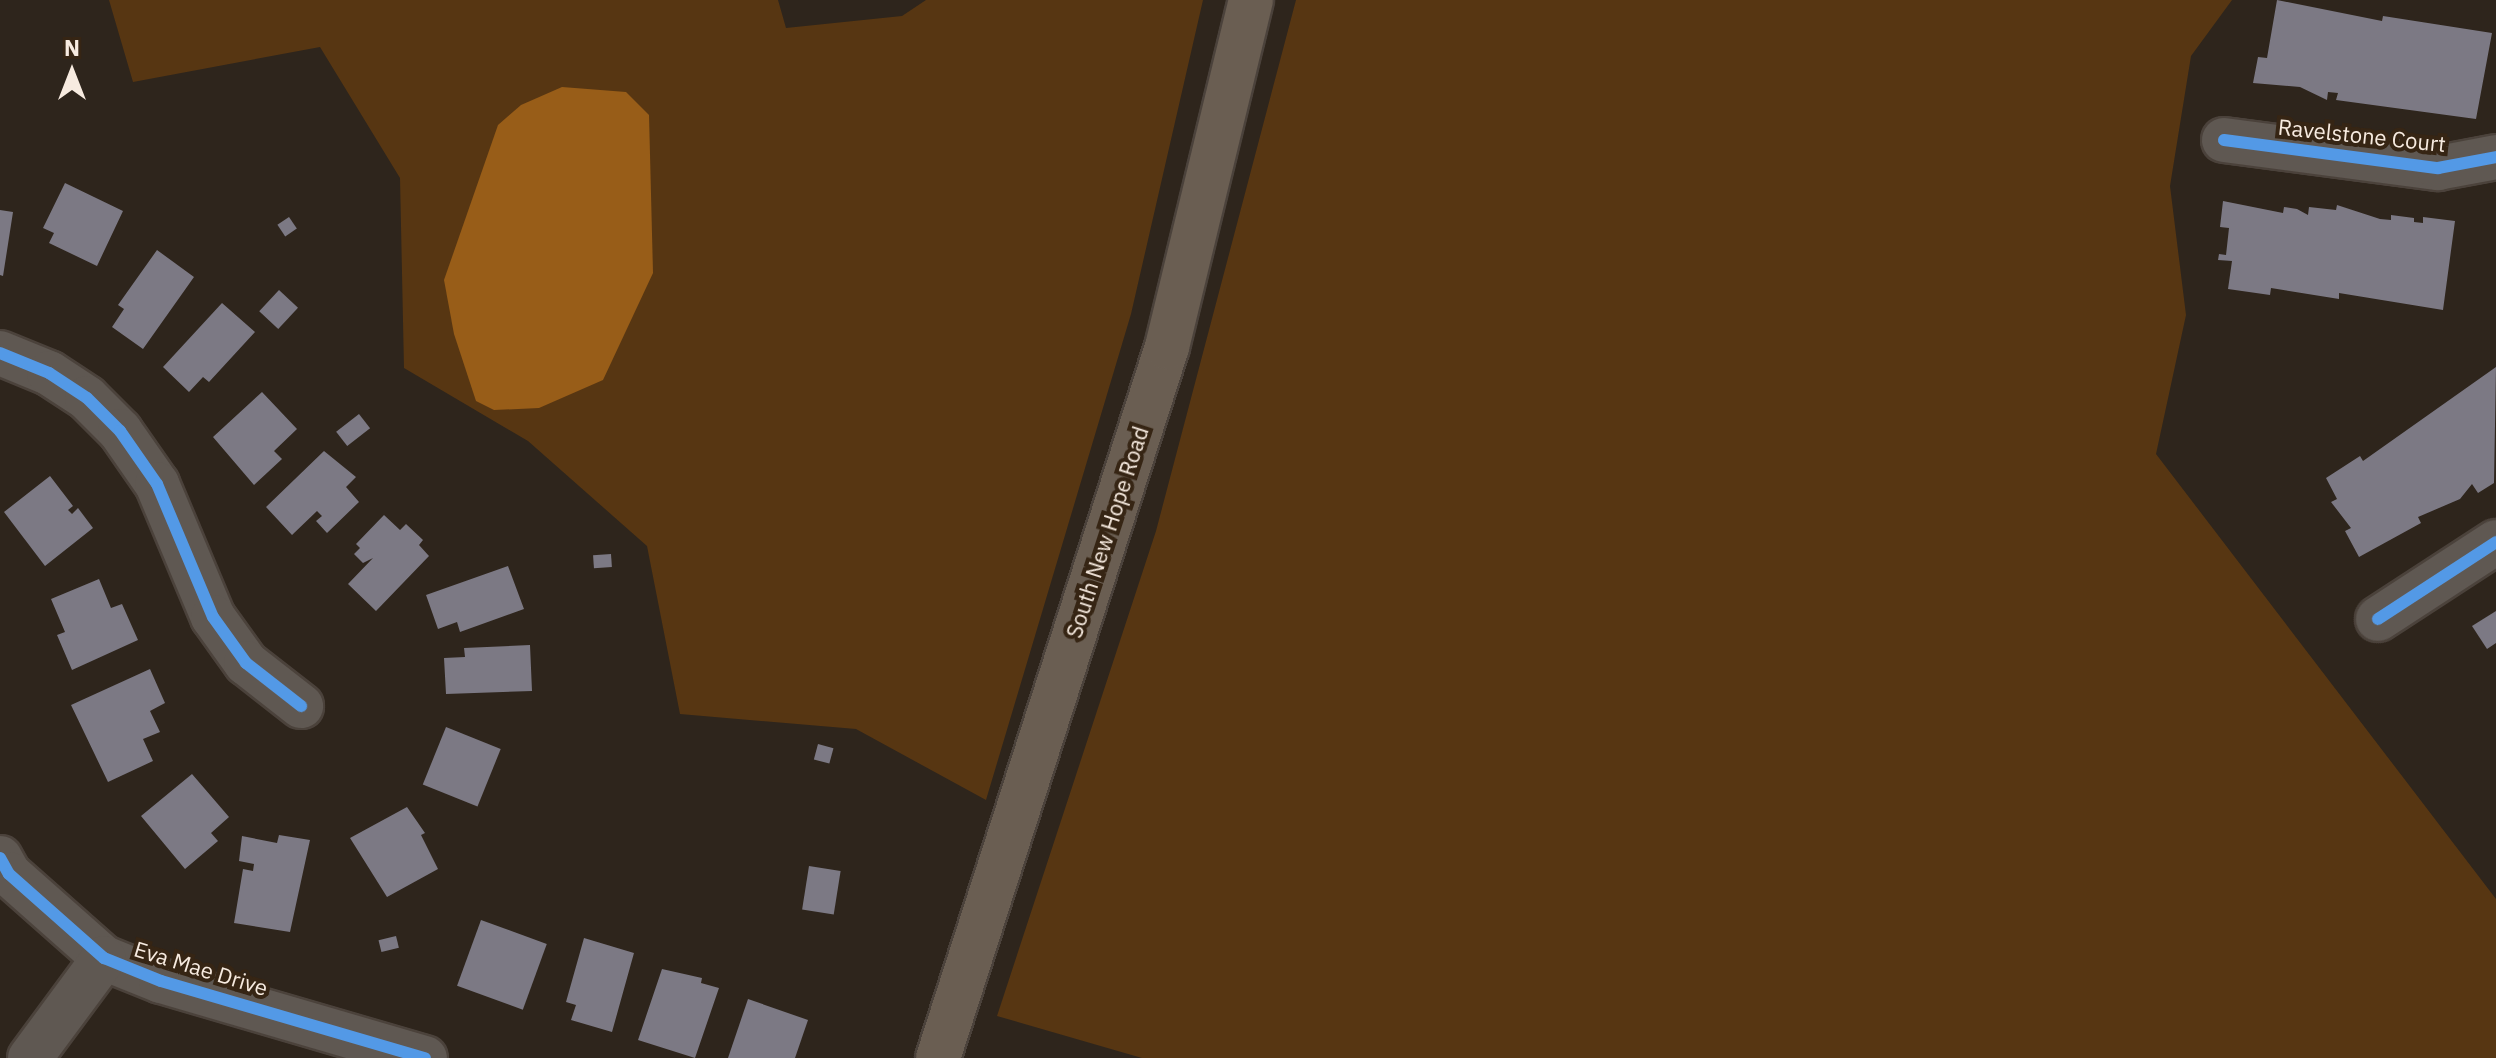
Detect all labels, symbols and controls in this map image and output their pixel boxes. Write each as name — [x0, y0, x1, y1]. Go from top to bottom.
north arrow — [32, 32, 112, 112]
text: N — [64, 33, 80, 62]
street label: Ravelstone Court — [2277, 113, 2447, 157]
street label: South New Hope Road — [1060, 423, 1154, 641]
street label: Eva Mae Drive — [131, 935, 271, 1001]

